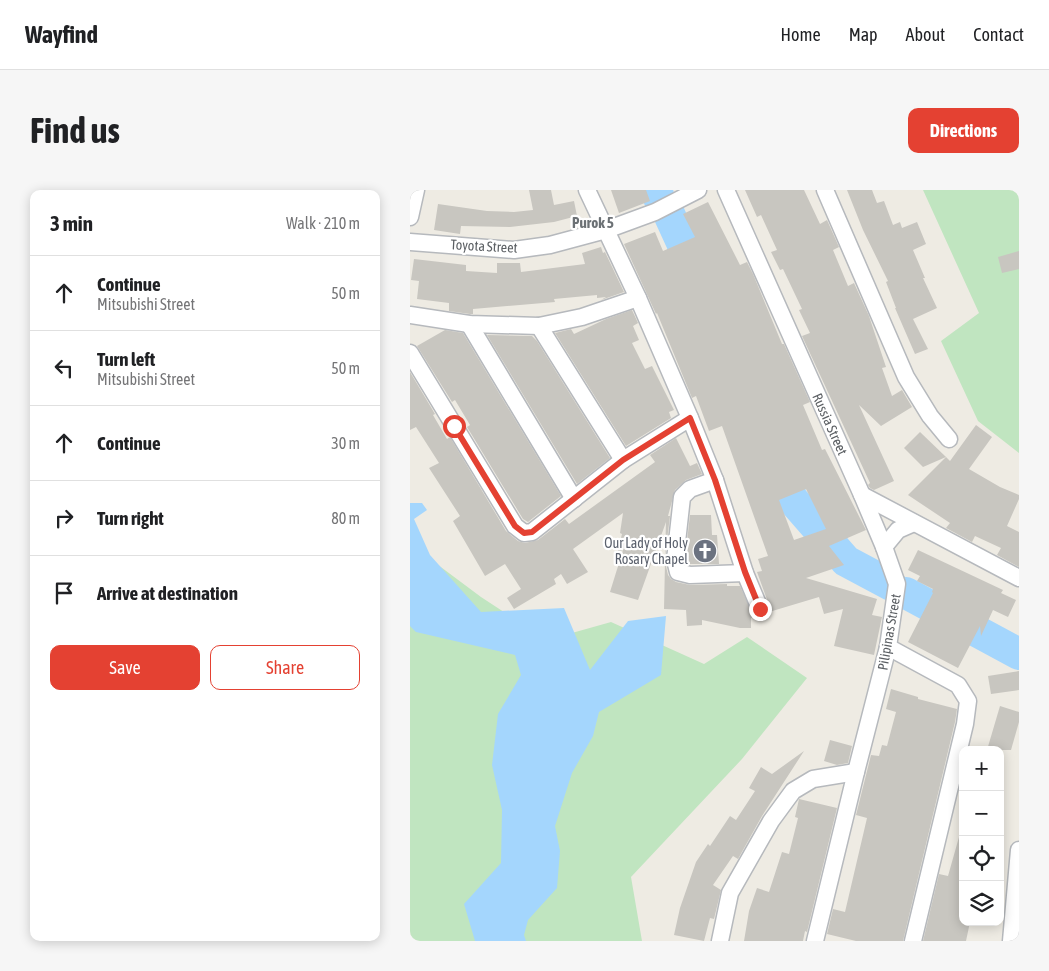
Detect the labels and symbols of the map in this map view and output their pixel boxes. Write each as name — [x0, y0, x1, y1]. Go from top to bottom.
district label: Purok 5 — [572, 214, 614, 231]
street label: Toyota Street — [450, 236, 518, 256]
street label: Russia Street — [809, 391, 851, 457]
route start — [443, 415, 466, 438]
place label: Our Lady of Holy Rosary Chapel — [604, 535, 688, 567]
church icon: Our Lady of Holy Rosary Chapel — [692, 538, 718, 564]
street label: Pilipinas Street — [874, 592, 904, 672]
route end — [749, 598, 772, 621]

